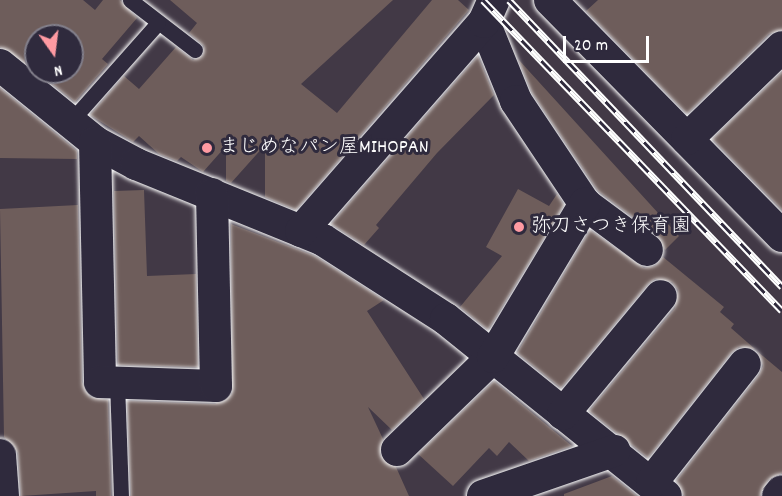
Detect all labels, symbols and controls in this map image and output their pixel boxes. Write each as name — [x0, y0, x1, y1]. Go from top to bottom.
north arrow — [24, 24, 84, 84]
scale bar — [566, 24, 652, 62]
text: 20 m — [574, 34, 608, 59]
text: N — [51, 58, 65, 82]
place label: まじめなパン屋MIHOPAN — [219, 136, 429, 160]
marker: まじめなパン屋MIHOPAN — [200, 141, 214, 155]
place label: 弥刀さつき保育園 — [531, 215, 691, 239]
marker: 弥刀さつき保育園 — [512, 220, 526, 234]

